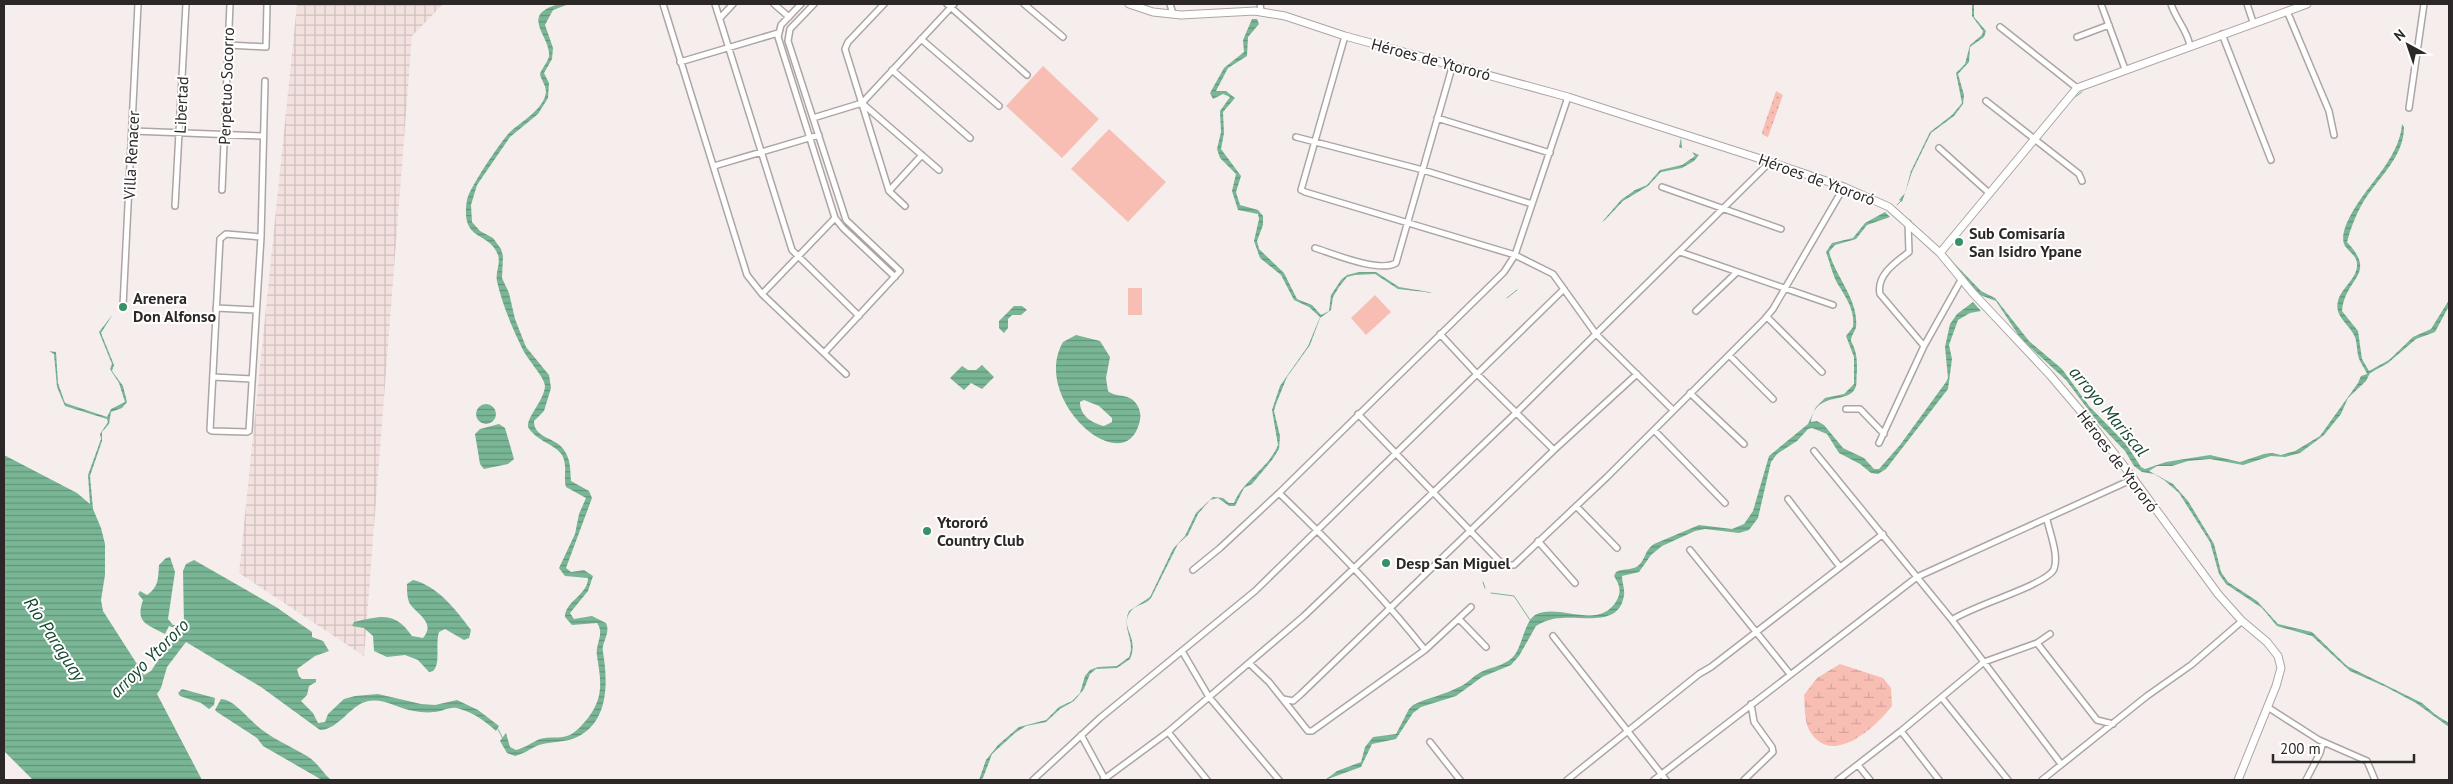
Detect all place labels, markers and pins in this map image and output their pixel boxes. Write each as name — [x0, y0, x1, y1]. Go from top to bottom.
place label: Sub Comisaría San Isidro Ypane — [1969, 223, 2082, 261]
marker: Sub Comisaría San Isidro Ypane — [1953, 236, 1965, 248]
place label: Arenera Don Alfonso — [133, 288, 217, 326]
marker: Arenera Don Alfonso — [117, 301, 129, 313]
place label: Ytororó Country Club — [936, 512, 1025, 550]
marker: Ytororó Country Club — [921, 525, 933, 537]
place label: Desp San Miguel — [1396, 553, 1511, 573]
marker: Desp San Miguel — [1380, 557, 1392, 569]

